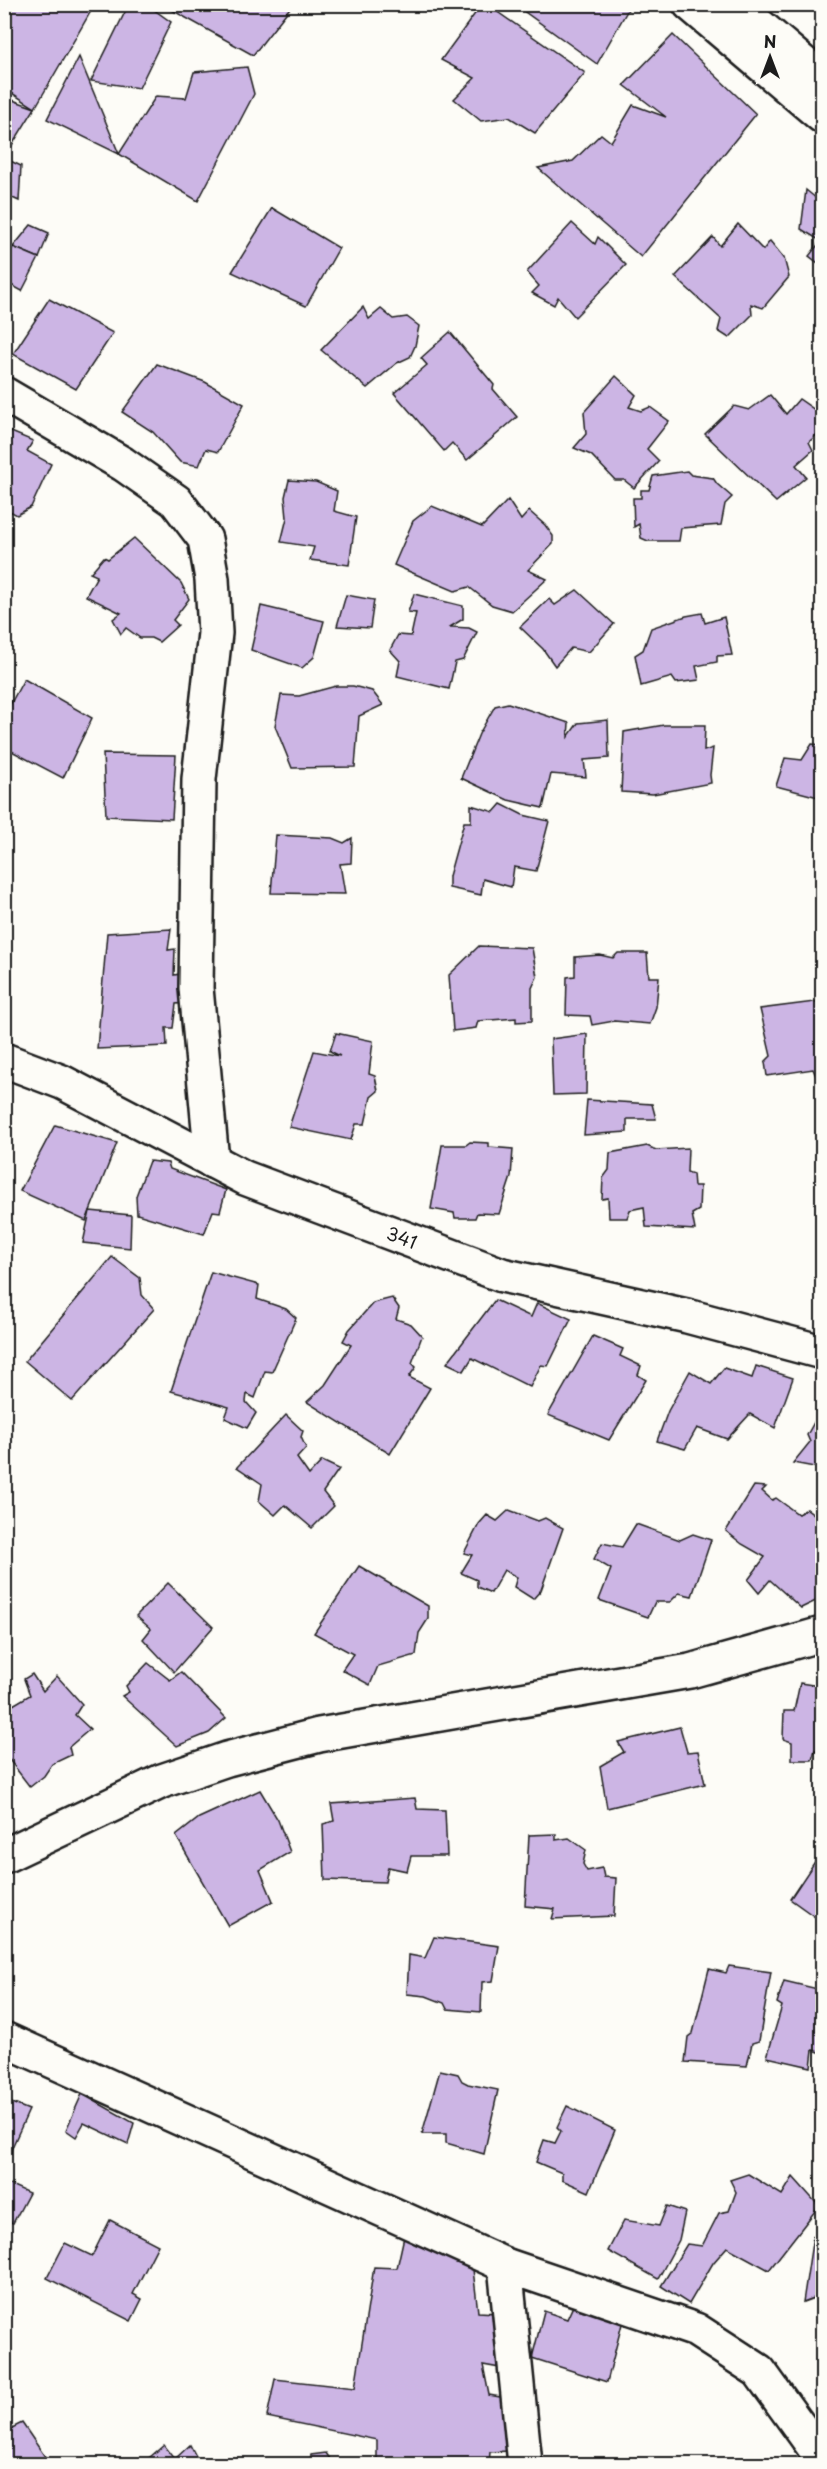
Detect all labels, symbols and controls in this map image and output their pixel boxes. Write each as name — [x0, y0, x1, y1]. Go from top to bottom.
north arrow — [740, 27, 800, 87]
text: N — [764, 29, 776, 53]
street label: 341 — [383, 1219, 421, 1255]

